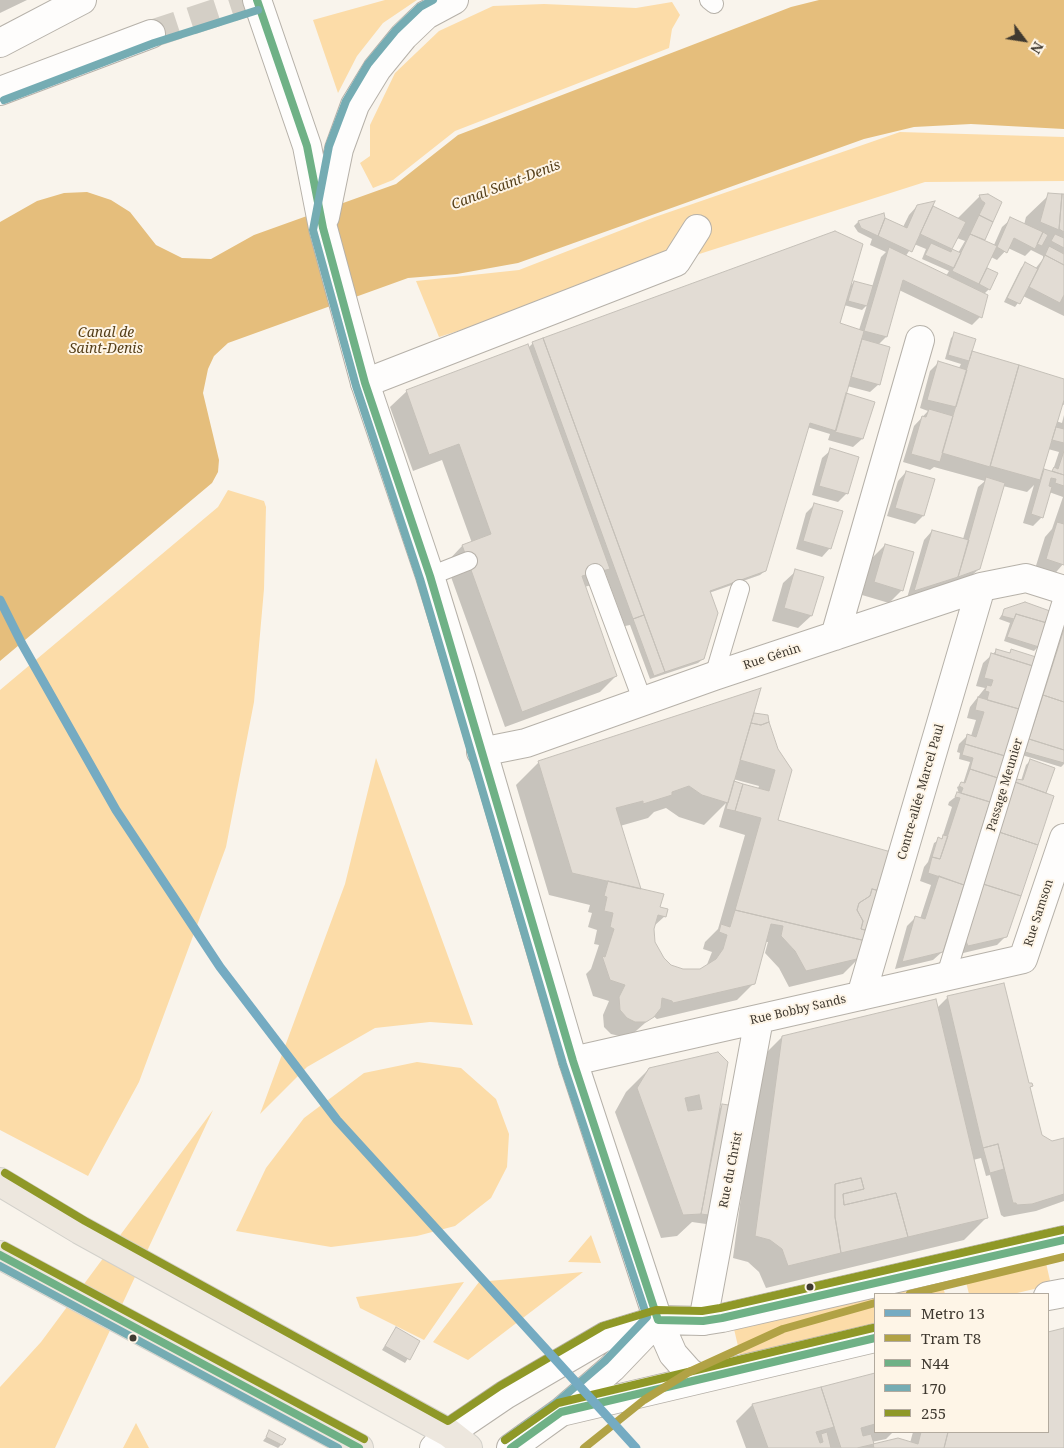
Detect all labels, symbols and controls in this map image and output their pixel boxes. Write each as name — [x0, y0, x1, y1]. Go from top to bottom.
north arrow — [999, 15, 1049, 65]
text: N — [1026, 38, 1048, 58]
water label: Canal Saint-Denis — [449, 156, 563, 214]
water label: Canal de Saint-Denis — [69, 325, 143, 358]
street label: Rue Génin — [742, 641, 802, 673]
street label: Contre-allée Marcel Paul — [895, 723, 947, 861]
street label: Passage Meunier — [984, 737, 1026, 833]
street label: Rue Samson — [1021, 878, 1057, 948]
street label: Rue Bobby Sands — [749, 992, 847, 1028]
street label: Rue du Christ — [717, 1131, 745, 1209]
unlabelled marker — [805, 1282, 815, 1292]
legend — [874, 1293, 1049, 1433]
text: Metro 13 — [921, 1303, 985, 1323]
text: Tram T8 — [921, 1328, 981, 1348]
unlabelled marker — [128, 1333, 138, 1343]
text: N44 — [921, 1353, 949, 1373]
text: 170 — [921, 1378, 946, 1398]
text: 255 — [921, 1403, 946, 1423]

